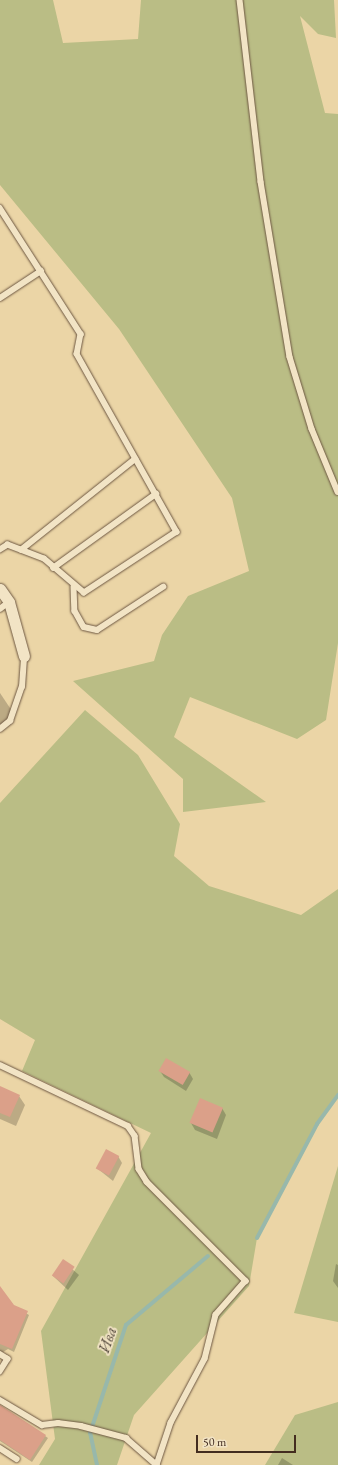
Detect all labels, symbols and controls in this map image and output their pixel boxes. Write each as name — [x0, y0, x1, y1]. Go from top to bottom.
water label: Ива — [95, 1325, 121, 1355]
scale bar — [198, 1427, 298, 1453]
text: 50 m — [203, 1434, 226, 1450]

